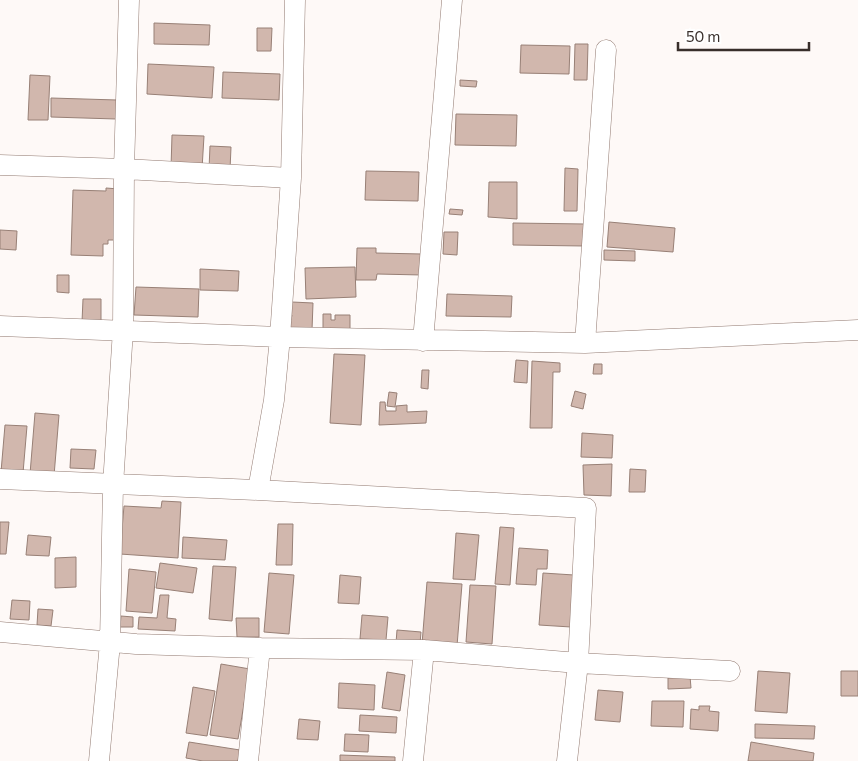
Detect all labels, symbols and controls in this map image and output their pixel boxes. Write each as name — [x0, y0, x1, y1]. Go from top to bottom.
scale bar — [678, 20, 809, 52]
text: 50 m — [686, 27, 720, 45]

